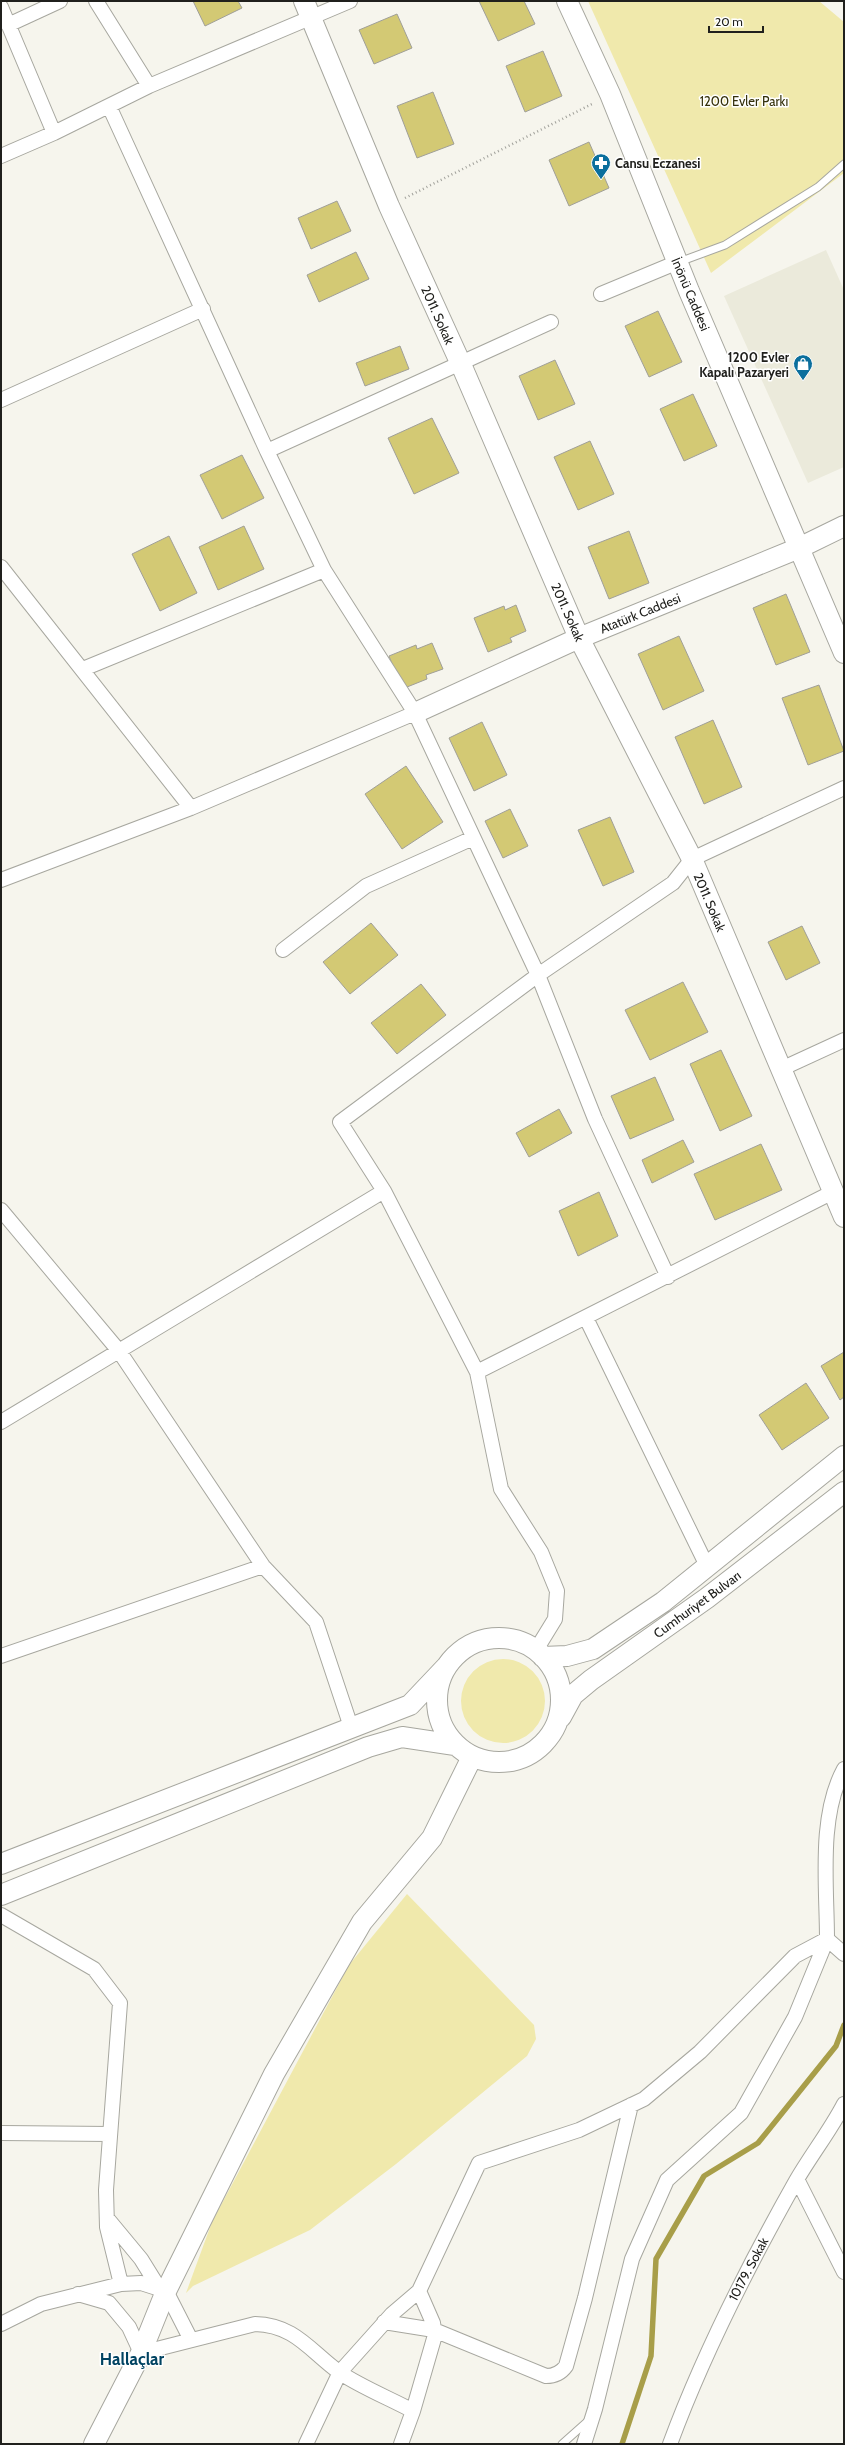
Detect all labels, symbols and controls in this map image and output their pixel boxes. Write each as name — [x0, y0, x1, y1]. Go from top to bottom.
scale bar — [709, 8, 763, 34]
text: 20 m — [715, 14, 743, 29]
park label: 1200 Evler Parkı — [700, 93, 788, 109]
pharmacy icon: Cansu Eczanesi — [590, 152, 612, 180]
place label: Cansu Eczanesi — [615, 155, 700, 171]
street label: İnönü Caddesi — [668, 255, 714, 333]
street label: 2011. Sokak — [418, 283, 458, 347]
place label: 1200 Evler Kapalı Pazaryeri — [699, 349, 790, 380]
shop icon: 1200 Evler Kapalı Pazaryeri — [792, 353, 814, 381]
street label: 2011. Sokak — [548, 580, 588, 644]
street label: Atatürk Caddesi — [597, 590, 683, 636]
street label: 2011. Sokak — [690, 870, 730, 934]
street label: Cumhuriyet Bulvarı — [650, 1567, 744, 1641]
street label: 10179. Sokak — [725, 2234, 771, 2303]
district label: Hallaçlar — [100, 2349, 165, 2369]

